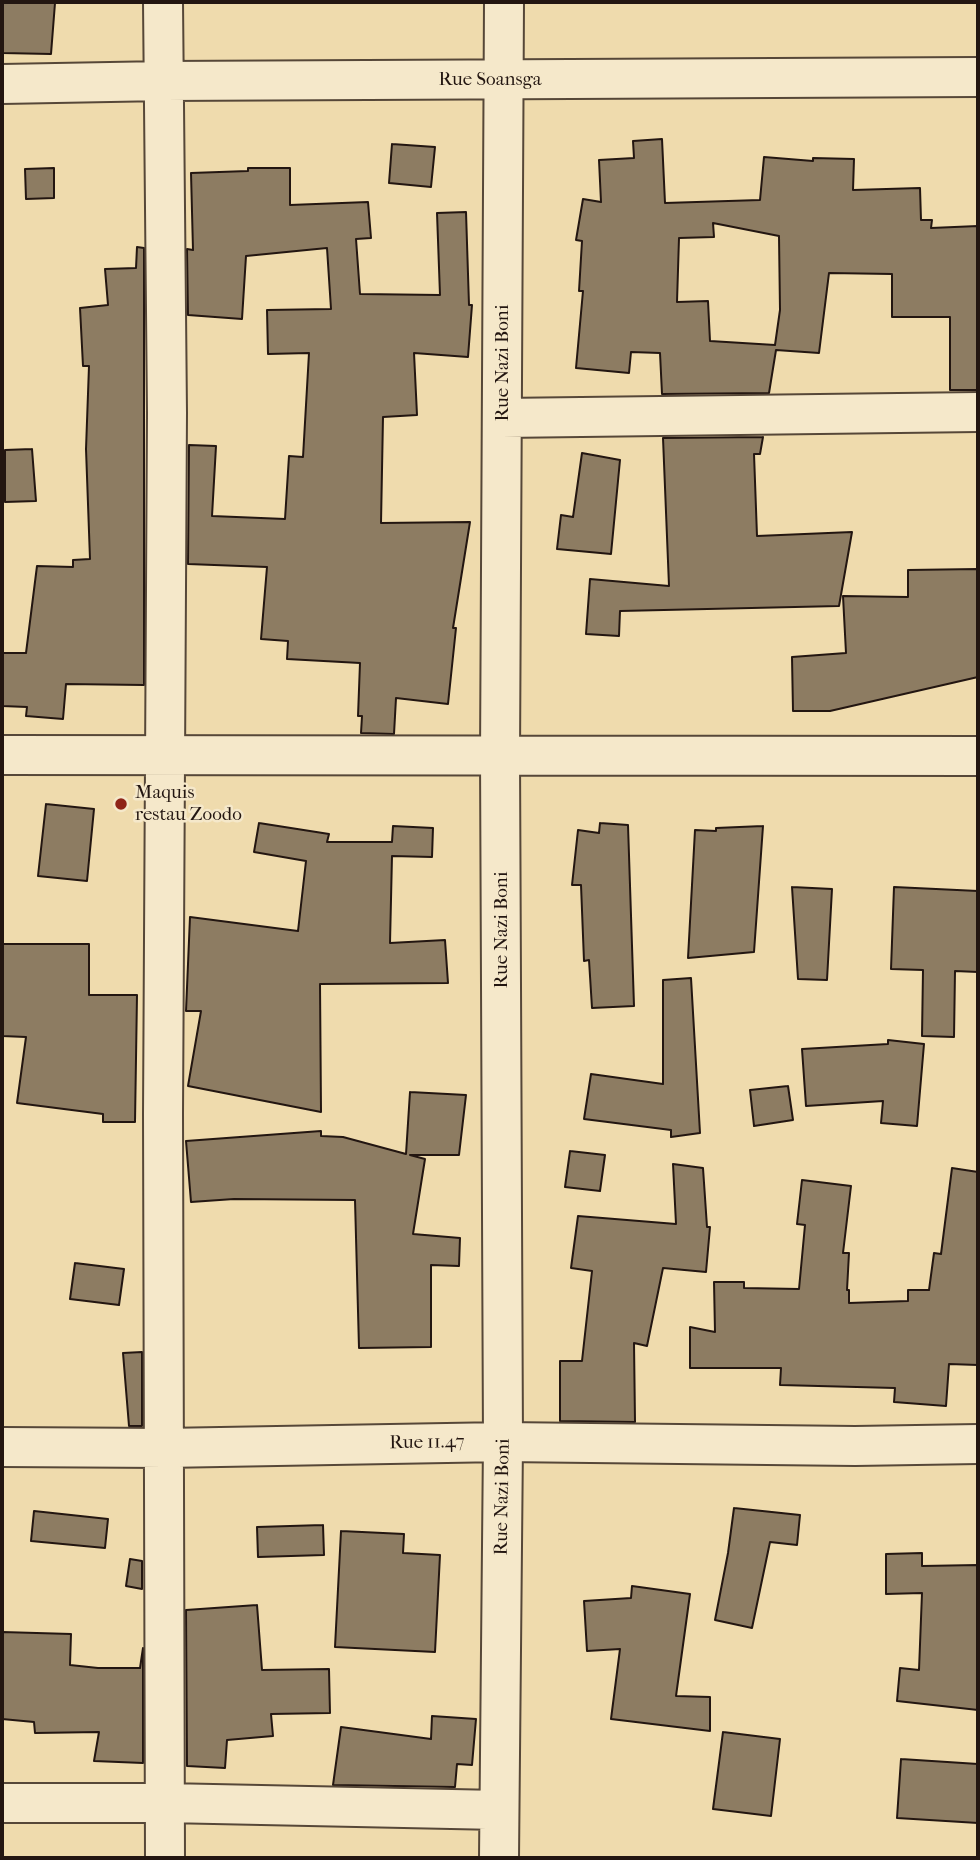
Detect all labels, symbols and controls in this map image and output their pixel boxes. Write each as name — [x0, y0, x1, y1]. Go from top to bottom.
street label: Rue Soansga — [439, 69, 541, 91]
street label: Rue Nazi Boni — [492, 304, 514, 422]
place label: Maquis restau Zoodo — [135, 782, 242, 826]
marker: Maquis restau Zoodo — [113, 796, 129, 812]
street label: Rue Nazi Boni — [491, 871, 513, 989]
street label: Rue 11.47 — [389, 1431, 465, 1455]
street label: Rue Nazi Boni — [491, 1438, 515, 1556]

